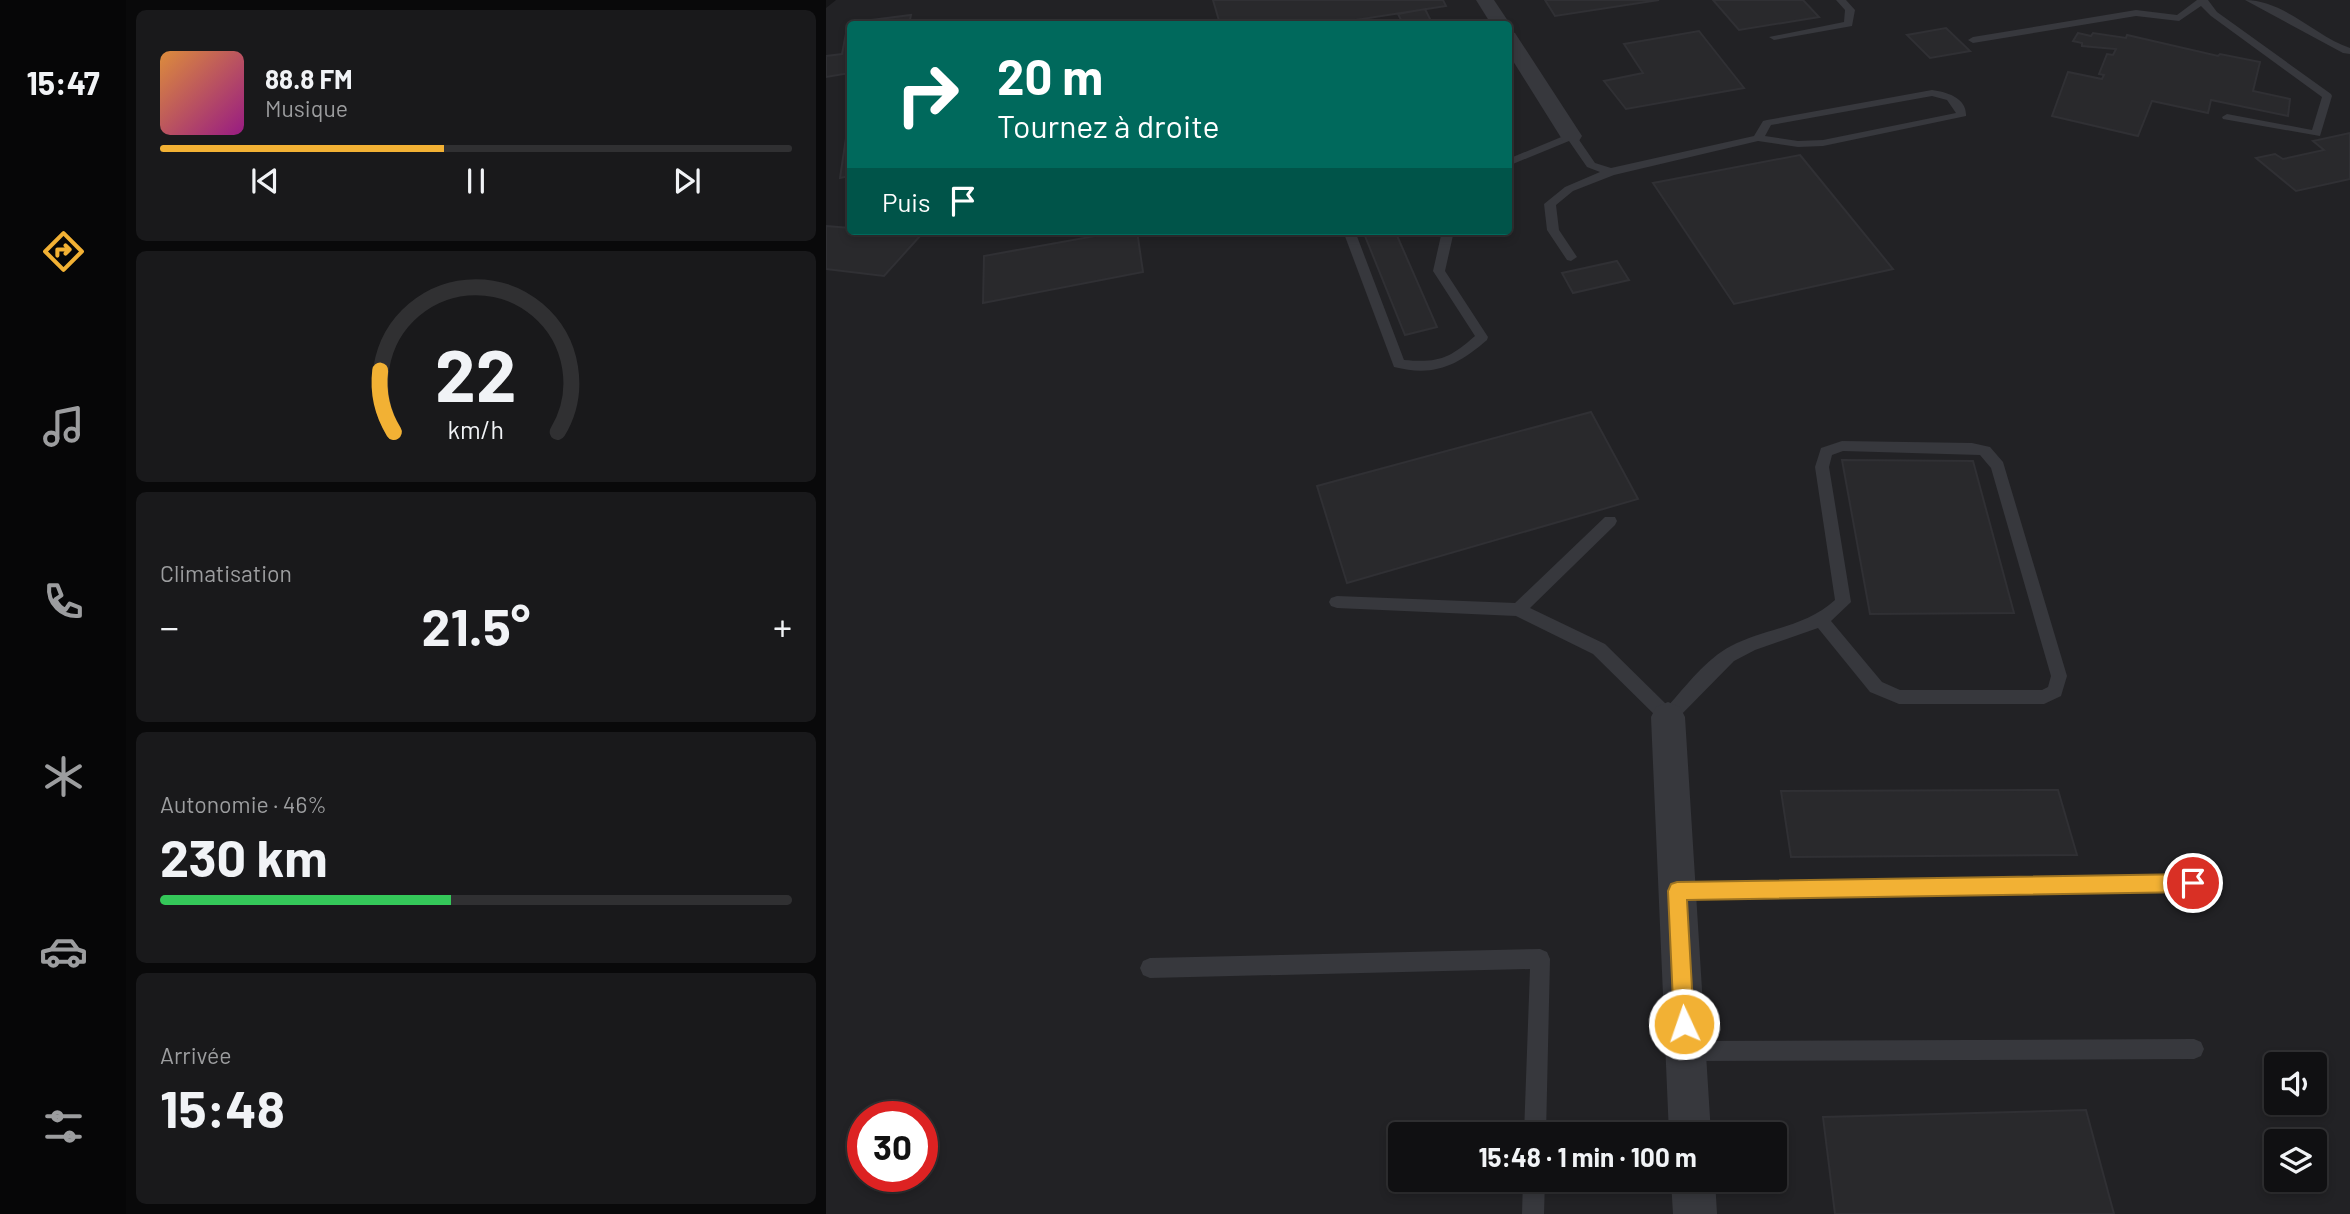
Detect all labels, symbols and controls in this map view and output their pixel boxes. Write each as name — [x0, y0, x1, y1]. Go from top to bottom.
text: 20 m — [997, 46, 1103, 105]
icon: right — [882, 49, 973, 140]
text: 15:47 — [26, 63, 100, 101]
text: 88.8 FM — [265, 63, 353, 94]
text: Musique — [265, 94, 348, 122]
text: Tournez à droite — [997, 106, 1219, 144]
icon: previous — [246, 162, 284, 200]
icon: pause — [457, 162, 495, 200]
icon: next — [668, 162, 706, 200]
icon: arrive — [944, 182, 982, 220]
text: Puis — [882, 186, 930, 217]
icon: directions — [39, 227, 88, 276]
text: 22 — [435, 330, 517, 418]
icon: music — [39, 402, 88, 451]
text: km/h — [448, 414, 504, 444]
text: Climatisation — [160, 559, 292, 587]
icon: phone — [39, 577, 88, 626]
text: 21.5° — [422, 594, 530, 656]
text: − — [160, 603, 179, 649]
text: + — [773, 603, 792, 649]
icon: climate — [39, 752, 88, 801]
text: Autonomie · 46% — [160, 790, 327, 818]
text: 230 km — [160, 825, 328, 887]
pin — [2163, 853, 2223, 913]
icon: arrive — [2174, 864, 2212, 902]
icon: car — [39, 927, 88, 976]
position arrow — [1647, 987, 1721, 1061]
text: Arrivée — [160, 1041, 232, 1069]
map controls — [2264, 1052, 2327, 1192]
button: sound — [2264, 1052, 2327, 1115]
text: 15:48 — [160, 1076, 285, 1138]
speed limit sign: 30 — [847, 1101, 938, 1192]
icon: filters — [39, 1102, 88, 1151]
button: layers — [2264, 1129, 2327, 1192]
text: 15:48 · 1 min · 100 m — [1478, 1141, 1697, 1172]

